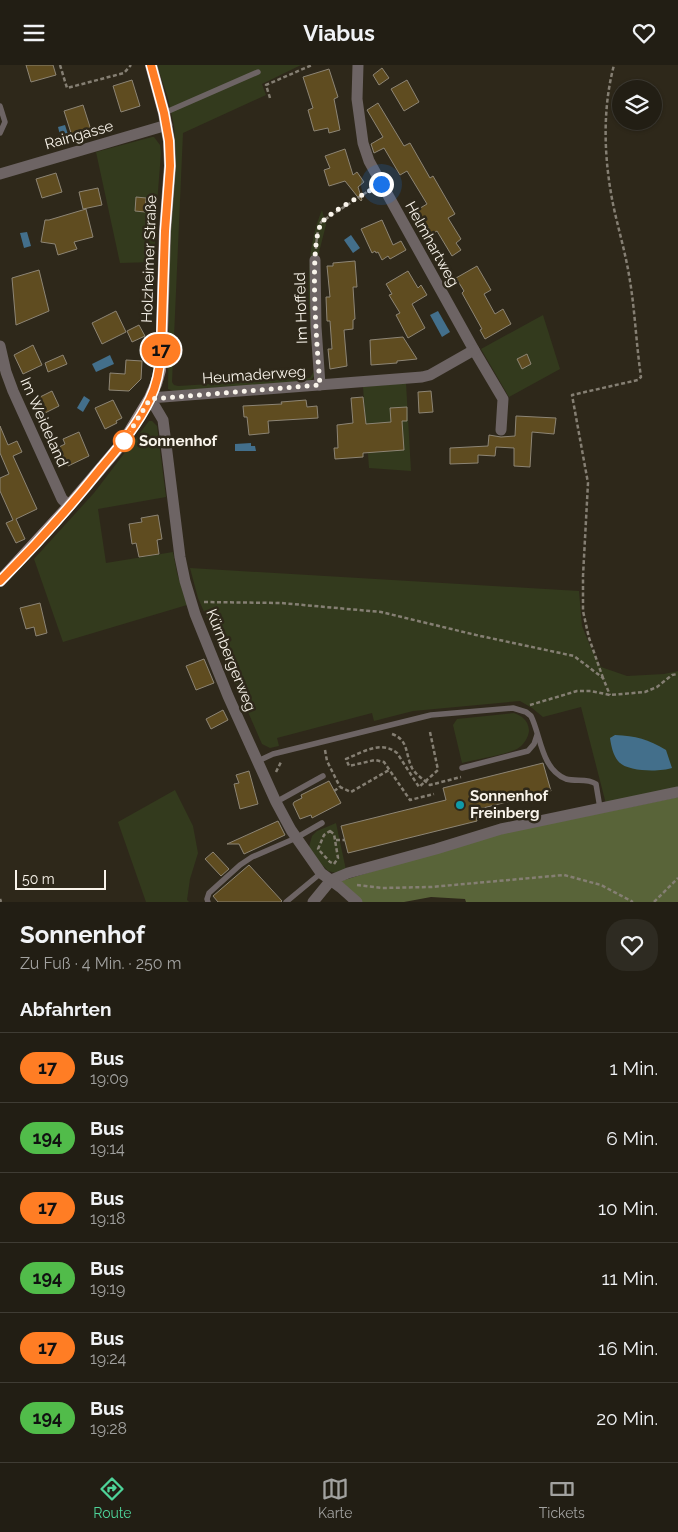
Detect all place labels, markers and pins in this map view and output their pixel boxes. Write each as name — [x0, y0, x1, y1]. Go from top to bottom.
marker: Sonnenhof — [113, 430, 135, 452]
place label: Sonnenhof — [139, 432, 218, 450]
place label: Sonnenhof Freinberg — [470, 787, 549, 822]
marker: Sonnenhof Freinberg — [454, 799, 466, 811]

